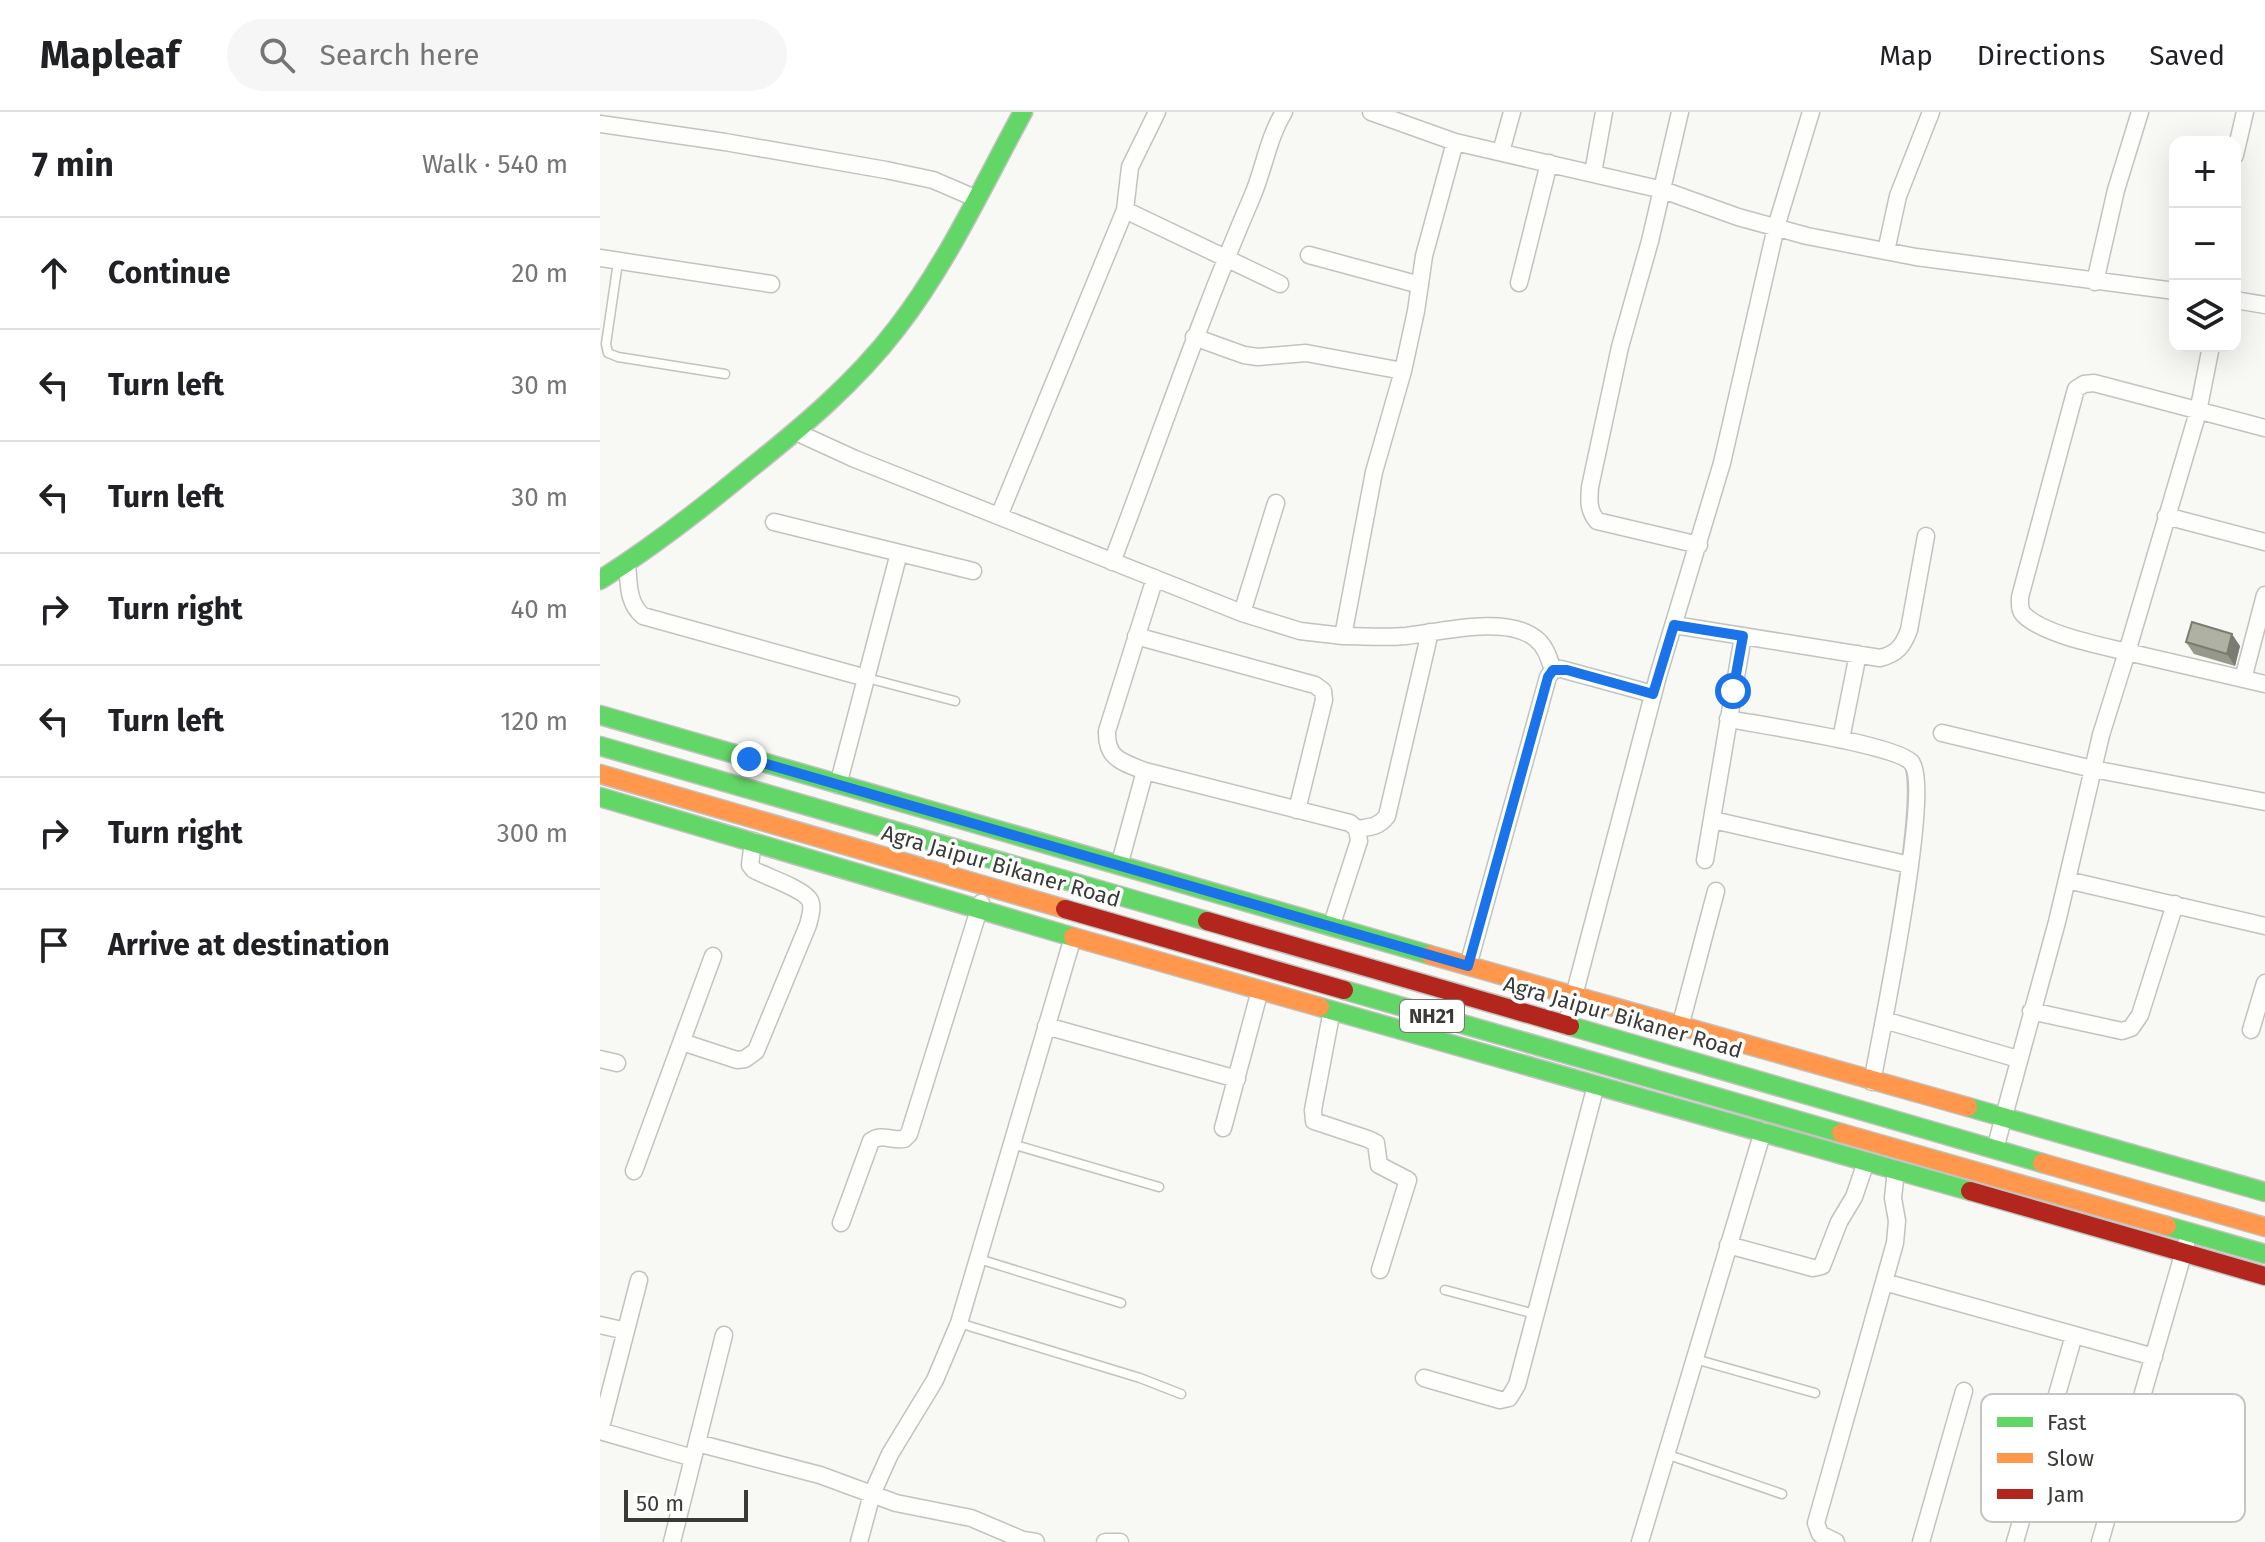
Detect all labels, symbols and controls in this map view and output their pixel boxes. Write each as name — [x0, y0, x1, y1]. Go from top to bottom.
search box — [227, 19, 787, 91]
text: Mapleaf — [40, 32, 179, 78]
icon: search — [255, 33, 299, 77]
text: Search here — [319, 37, 480, 73]
text: Map — [1879, 39, 1933, 72]
text: Directions — [1977, 39, 2105, 72]
text: Saved — [2149, 39, 2225, 72]
map controls — [2169, 136, 2241, 352]
button: + — [2169, 136, 2241, 208]
text: 7 min — [32, 144, 114, 185]
text: Walk · 540 m — [422, 149, 568, 180]
button: − — [2169, 208, 2241, 280]
icon: ahead — [32, 251, 76, 295]
text: Continue — [108, 255, 231, 291]
text: 20 m — [511, 258, 568, 289]
button: layers — [2169, 280, 2241, 352]
icon: left — [32, 363, 76, 407]
text: Turn left — [108, 367, 224, 403]
text: 30 m — [511, 370, 568, 401]
icon: left — [32, 475, 76, 519]
text: Turn left — [108, 479, 224, 515]
text: 30 m — [511, 482, 568, 513]
icon: right — [32, 587, 76, 631]
text: Turn right — [108, 591, 243, 627]
text: 40 m — [510, 594, 568, 625]
route start — [1715, 673, 1751, 709]
icon: left — [32, 699, 76, 743]
text: Turn left — [108, 703, 224, 739]
text: 120 m — [500, 706, 568, 737]
route end — [731, 741, 767, 777]
icon: right — [32, 811, 76, 855]
text: Turn right — [108, 815, 243, 851]
text: 300 m — [497, 818, 568, 849]
street label: Agra Jaipur Bikaner Road — [879, 819, 1123, 913]
icon: arrive — [32, 923, 76, 967]
text: Arrive at destination — [108, 927, 390, 963]
street label: Agra Jaipur Bikaner Road — [1501, 970, 1745, 1064]
road number: NH21 — [1400, 1000, 1464, 1032]
legend — [1981, 1394, 2245, 1522]
text: Fast — [2047, 1409, 2087, 1436]
text: Slow — [2047, 1445, 2094, 1472]
text: Jam — [2047, 1481, 2085, 1508]
scale bar — [624, 1486, 748, 1522]
text: 50 m — [636, 1490, 684, 1517]

